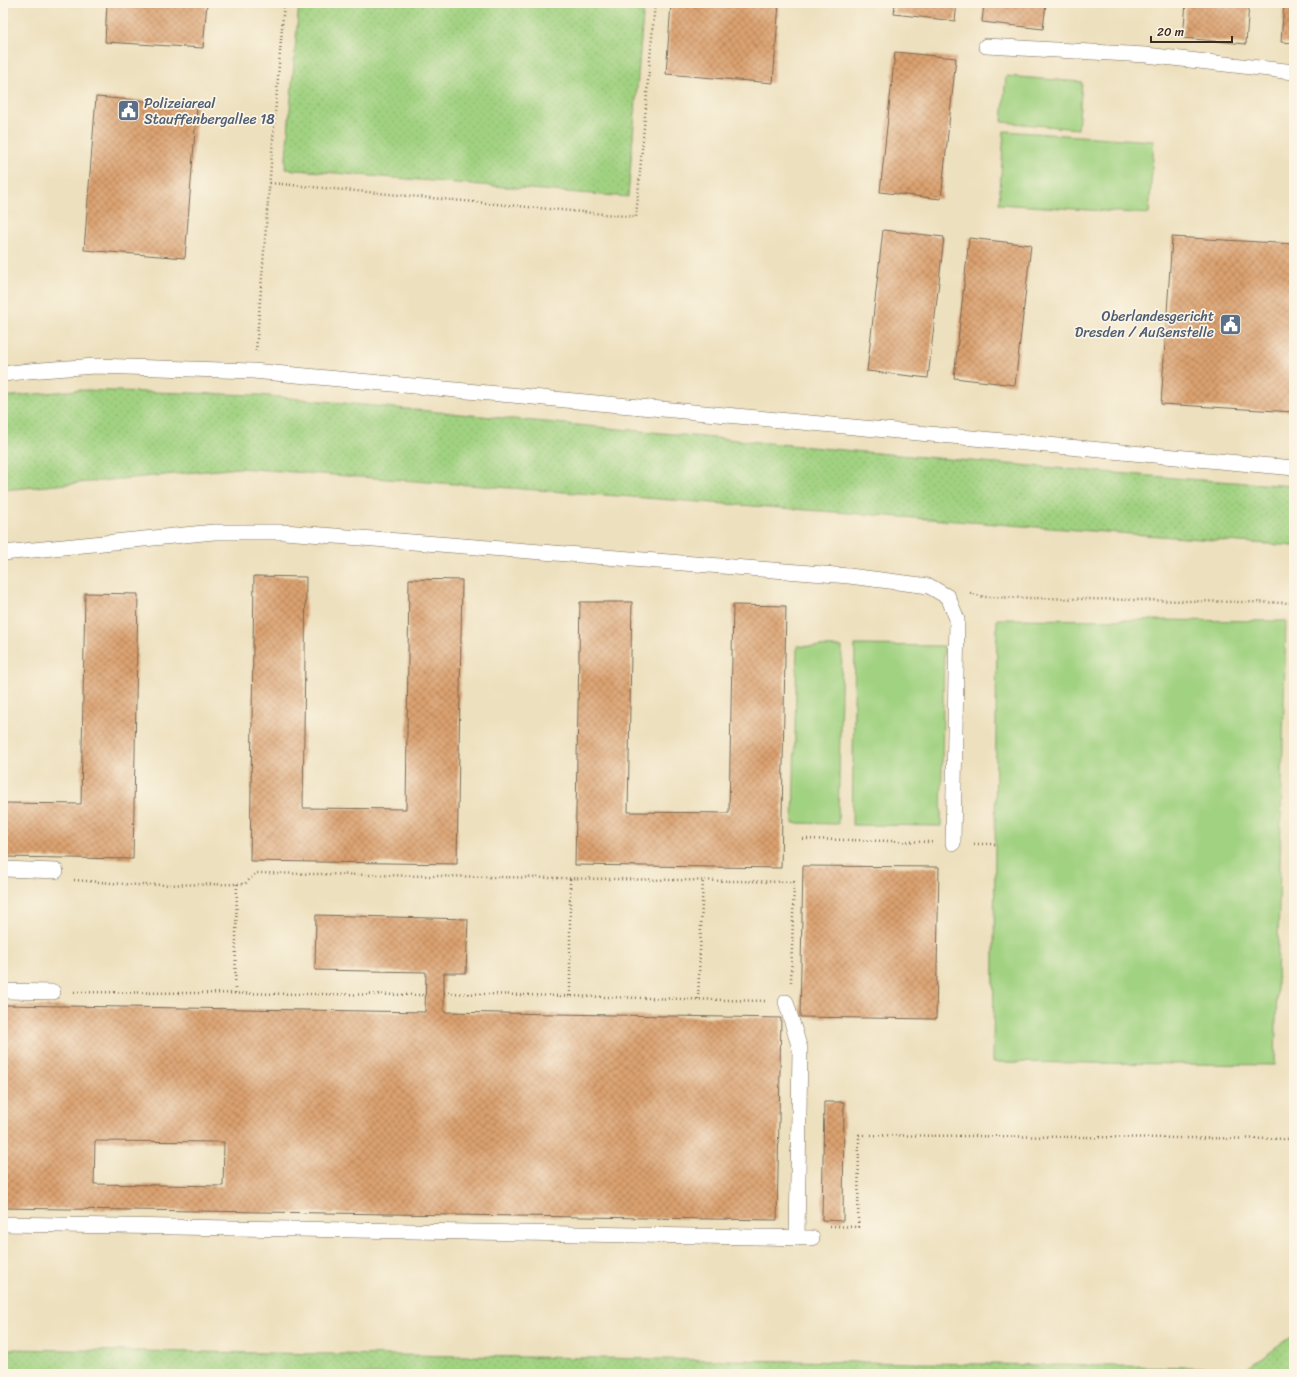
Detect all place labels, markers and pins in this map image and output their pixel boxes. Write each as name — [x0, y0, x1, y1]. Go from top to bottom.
place label: Polizeiareal Stauffenbergallee 18 — [144, 91, 275, 132]
public building icon: Polizeiareal Stauffenbergallee 18 — [116, 98, 142, 124]
place label: Oberlandesgericht Dresden / Außenstelle — [1075, 304, 1214, 345]
public building icon: Oberlandesgericht Dresden / Außenstelle — [1217, 311, 1243, 337]

